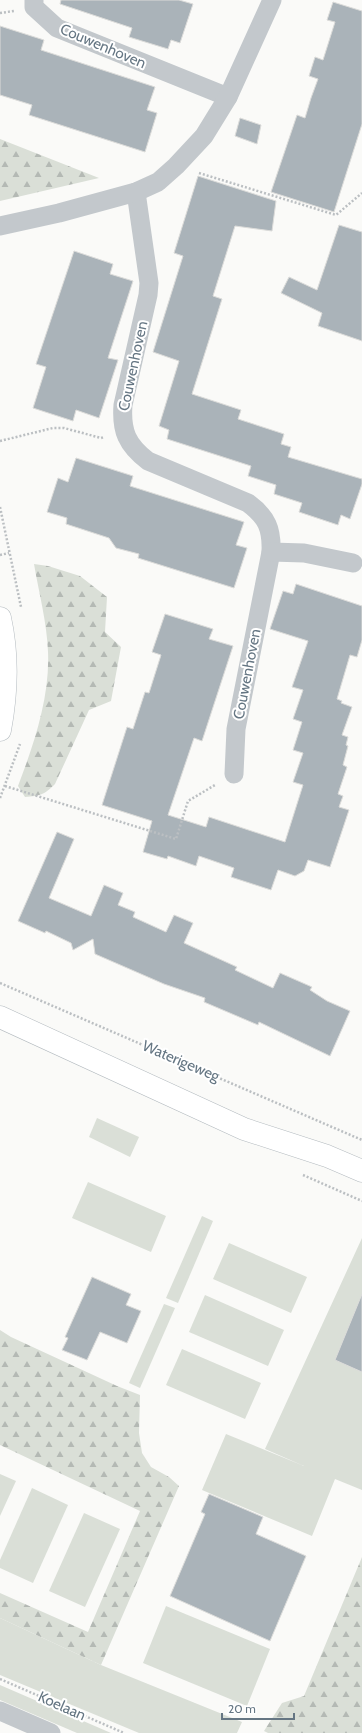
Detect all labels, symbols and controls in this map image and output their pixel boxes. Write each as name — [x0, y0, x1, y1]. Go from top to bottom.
street label: Couwenhoven — [57, 20, 149, 72]
street label: Couwenhoven — [115, 319, 151, 413]
street label: Couwenhoven — [229, 627, 265, 721]
street label: Waterigeweg — [140, 1037, 223, 1086]
street label: Koelaan — [35, 1688, 89, 1724]
scale bar — [222, 1695, 294, 1721]
text: 20 m — [228, 1701, 256, 1716]

